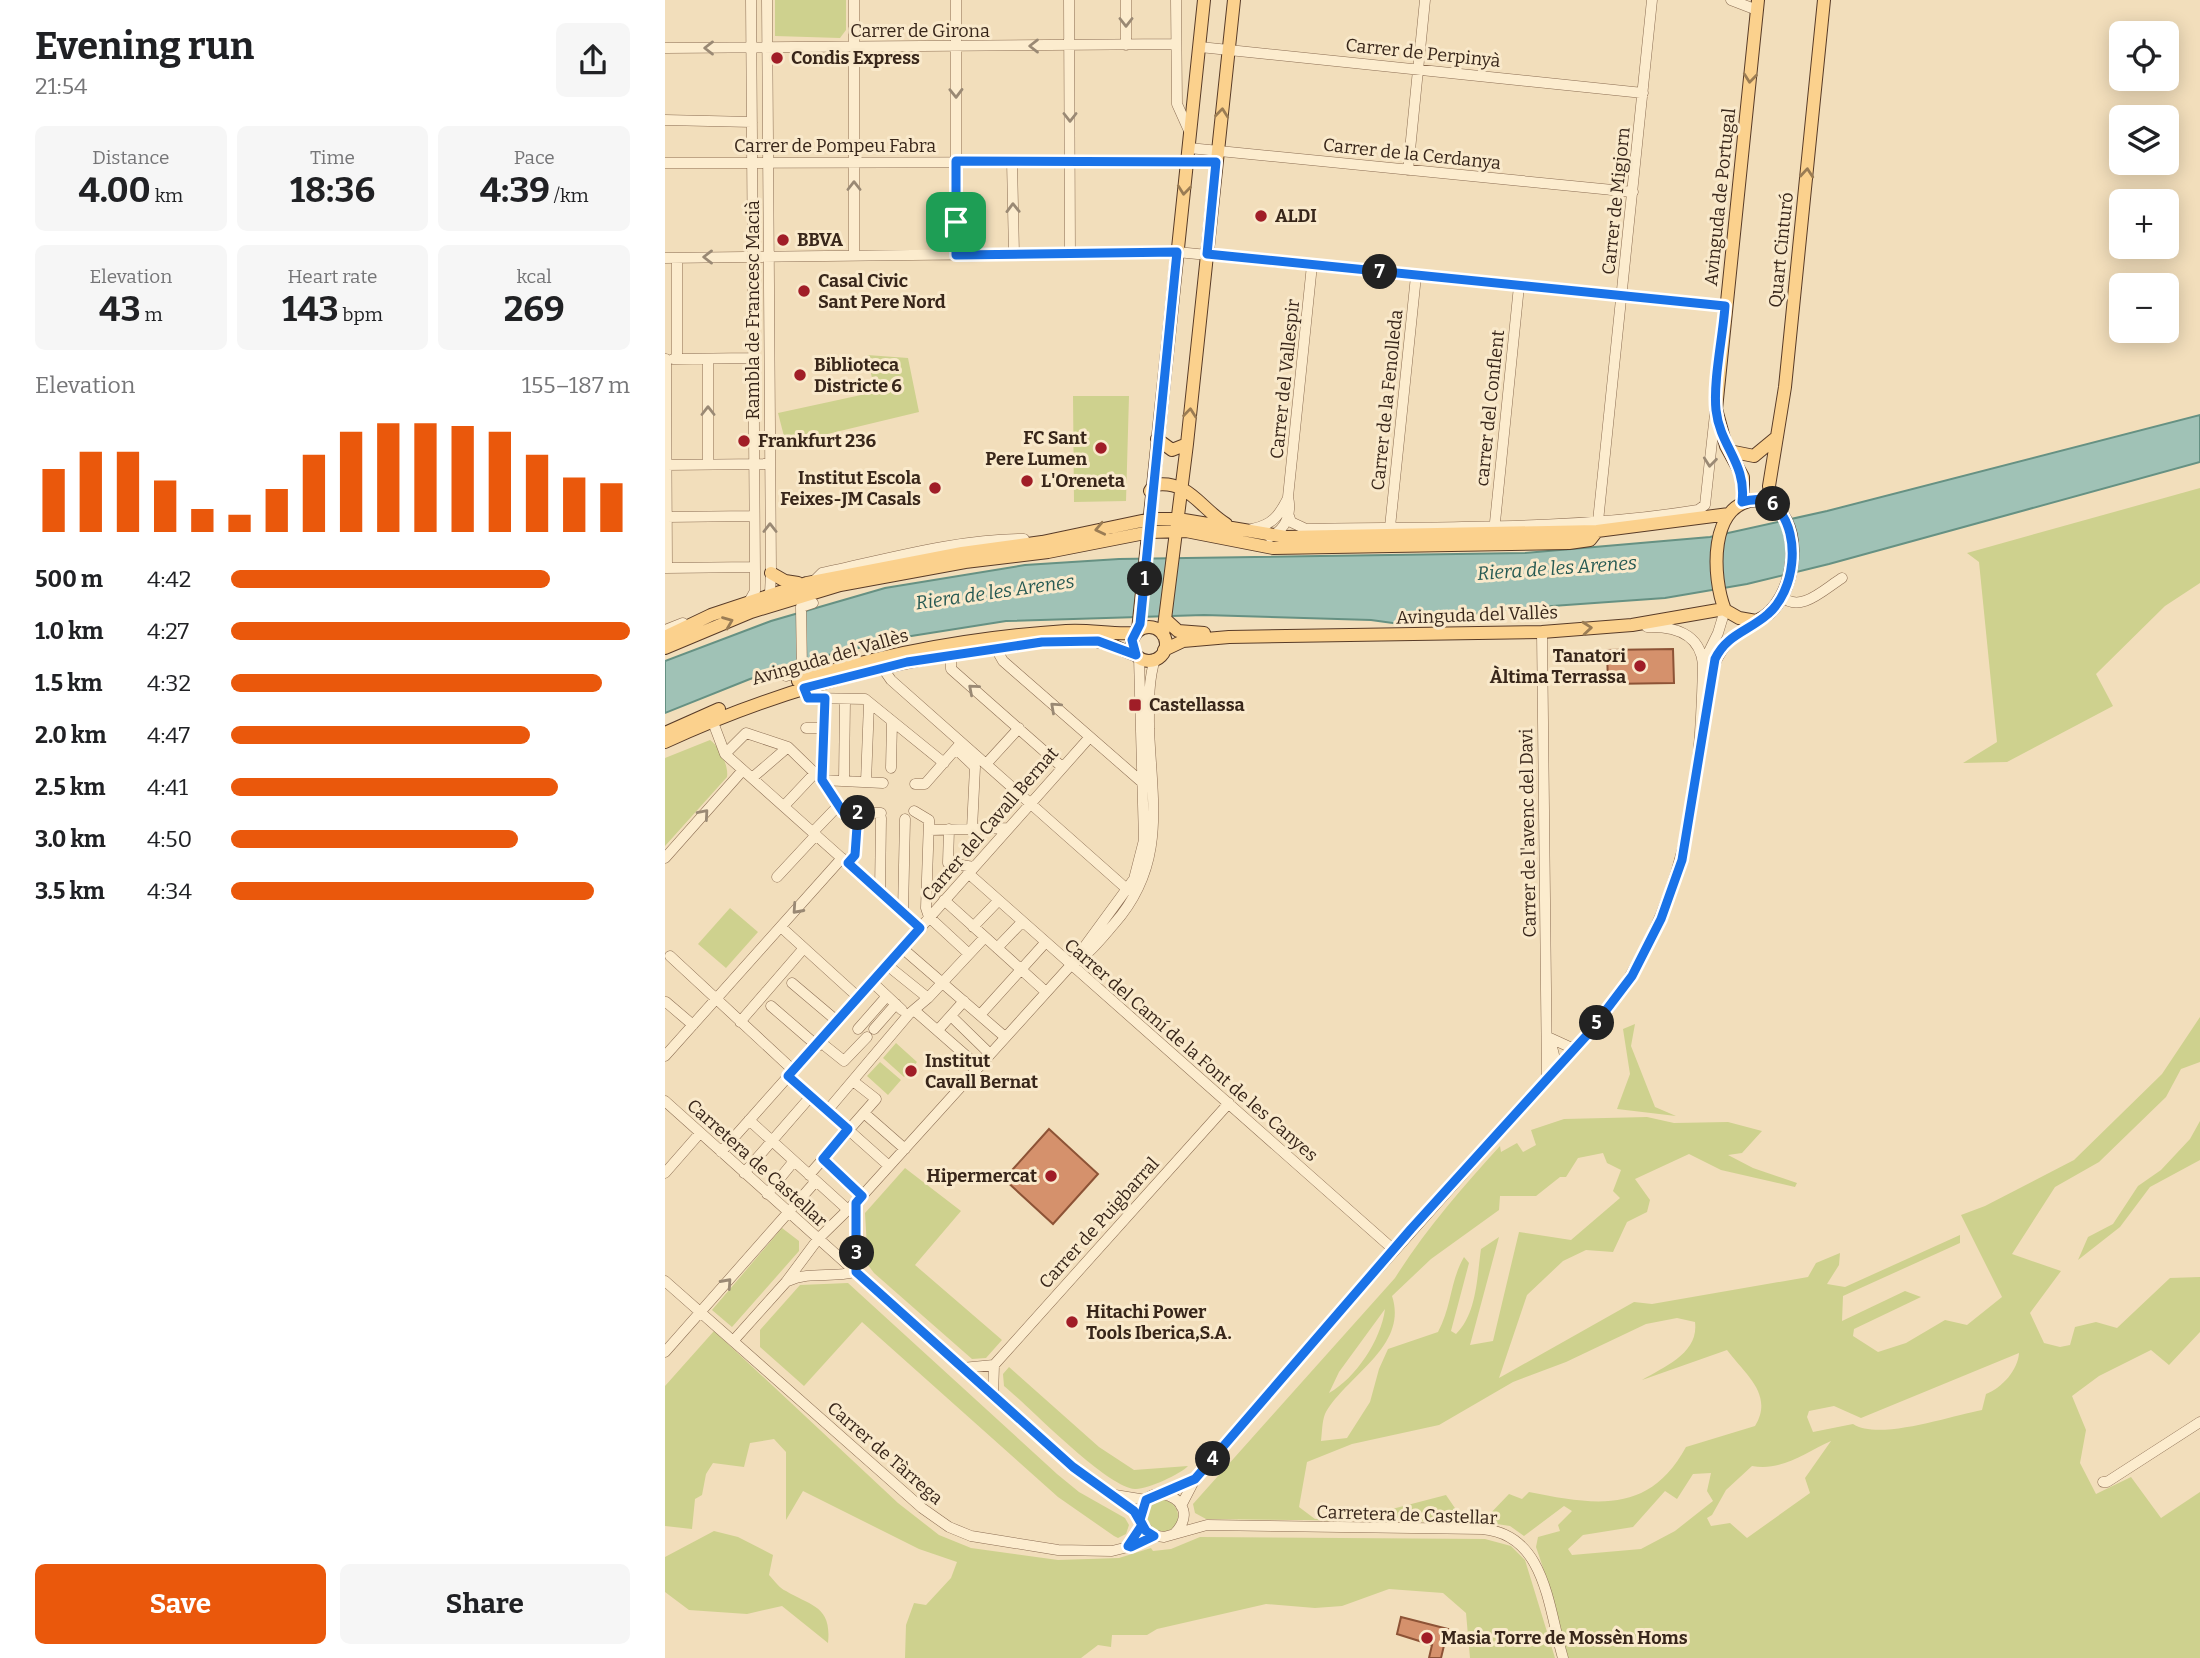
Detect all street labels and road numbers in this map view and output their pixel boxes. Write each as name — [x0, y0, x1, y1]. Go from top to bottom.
street label: Carrer de Girona — [850, 20, 990, 42]
street label: Carrer de Perpinyà — [1344, 34, 1502, 72]
street label: Avinguda de Portugal — [1700, 107, 1740, 287]
street label: Carrer de Migjorn — [1597, 126, 1635, 276]
street label: Carrer de la Cerdanya — [1322, 134, 1502, 174]
street label: Carrer de Pompeu Fabra — [734, 135, 936, 157]
street label: Quart Cinturó — [1764, 191, 1798, 309]
street label: Rambla de Francesc Macià — [742, 200, 764, 420]
street label: Carrer del Vallespir — [1266, 298, 1304, 460]
street label: Carrer de la Fenolleda — [1367, 308, 1407, 491]
street label: carrer del Conflent — [1471, 328, 1509, 487]
street label: Avinguda del Vallès — [1396, 601, 1558, 629]
street label: Avinguda del Vallès — [749, 624, 911, 690]
street label: Carrer de l'avenc del Davi — [1515, 728, 1541, 938]
street label: Carrer del Cavall Bernat — [917, 742, 1063, 906]
street label: Carrer del Camí de la Font de les Canyes — [1060, 934, 1322, 1166]
street label: Carretera de Castellar — [682, 1094, 832, 1232]
street label: Carrer de Puigbarral — [1034, 1153, 1164, 1293]
street label: Carrer de Tàrrega — [823, 1397, 947, 1509]
street label: Carretera de Castellar — [1316, 1501, 1498, 1529]

